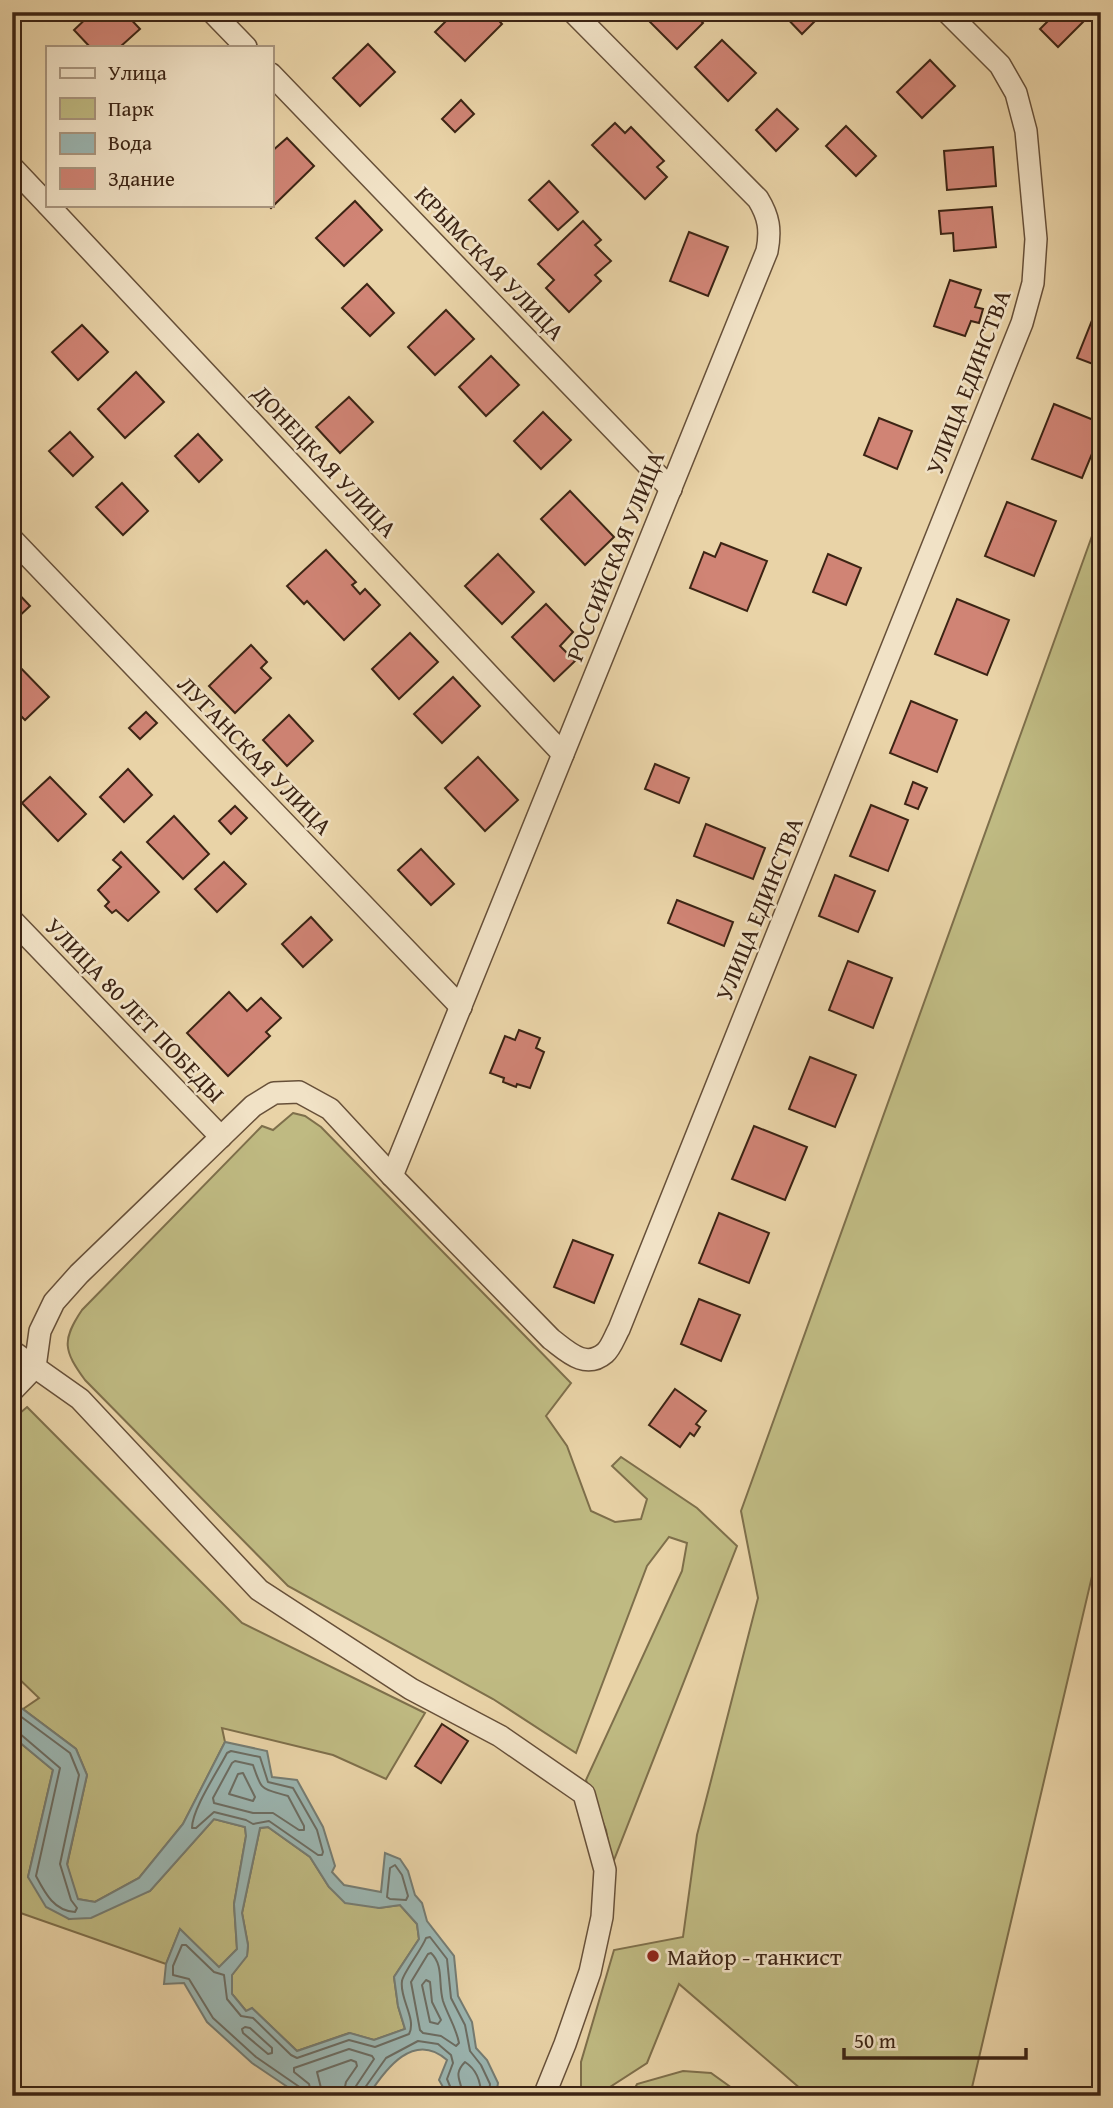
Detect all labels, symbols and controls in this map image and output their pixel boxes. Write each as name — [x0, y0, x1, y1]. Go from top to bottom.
legend — [46, 46, 273, 206]
text: Улица — [108, 57, 167, 88]
text: Парк — [108, 93, 154, 124]
text: Вода — [108, 127, 152, 158]
text: Здание — [108, 163, 175, 194]
street label: КРЫМСКАЯ УЛИЦА — [407, 178, 573, 348]
street label: УЛИЦА ЕДИНСТВА — [917, 284, 1020, 480]
street label: ДОНЕЦКАЯ УЛИЦА — [244, 376, 406, 546]
street label: РОССИЙСКАЯ УЛИЦА — [557, 445, 673, 666]
street label: ЛУГАНСКАЯ УЛИЦА — [170, 667, 341, 843]
street label: УЛИЦА ЕДИНСТВА — [706, 811, 812, 1006]
street label: УЛИЦА 80 ЛЕТ ПОБЕДЫ — [37, 910, 233, 1110]
place label: Майор - танкист — [667, 1939, 842, 1974]
marker: Майор - танкист — [645, 1948, 661, 1964]
scale bar — [844, 2017, 1026, 2061]
text: 50 m — [854, 2025, 896, 2056]

